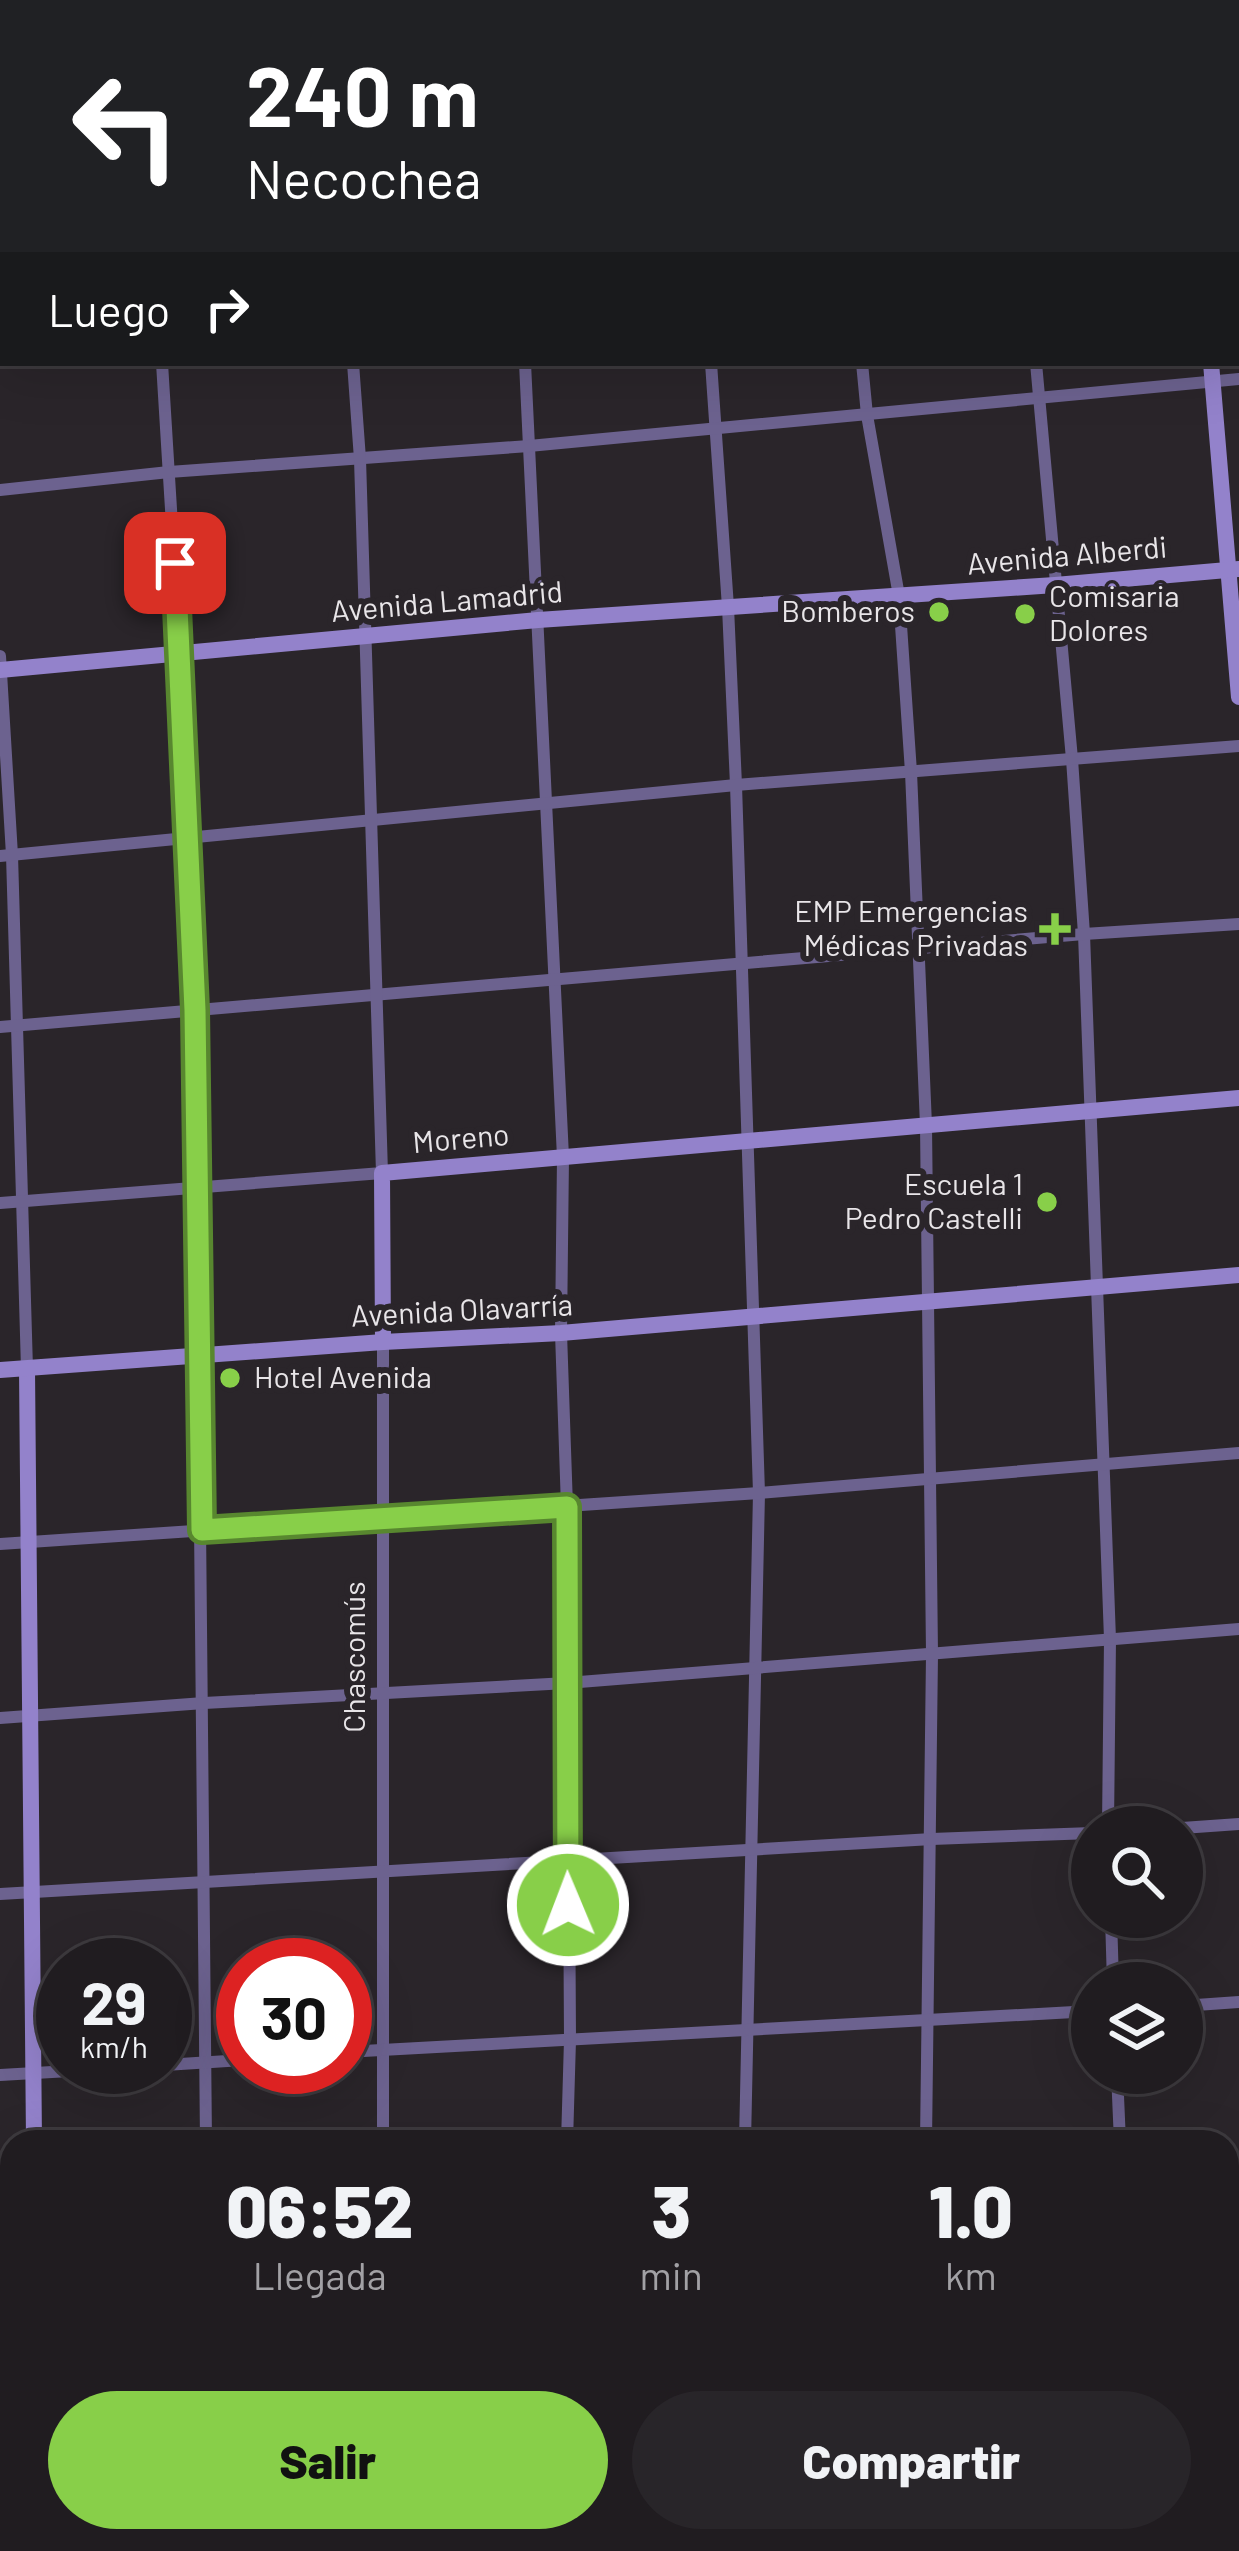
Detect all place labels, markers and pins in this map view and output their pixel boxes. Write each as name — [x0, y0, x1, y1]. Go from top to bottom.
pin — [124, 512, 226, 614]
place label: Comisaria Dolores — [1049, 577, 1180, 647]
place label: Bomberos — [781, 592, 915, 628]
marker: Bomberos — [926, 599, 952, 625]
marker: Comisaria Dolores — [1012, 601, 1038, 627]
place label: EMP Emergencias Médicas Privadas — [794, 892, 1028, 962]
marker: EMP Emergencias Médicas Privadas — [1039, 913, 1071, 945]
place label: Escuela 1 Pedro Castelli — [845, 1165, 1023, 1235]
marker: Escuela 1 Pedro Castelli — [1034, 1189, 1060, 1215]
place label: Hotel Avenida — [254, 1358, 432, 1394]
marker: Hotel Avenida — [217, 1365, 243, 1391]

